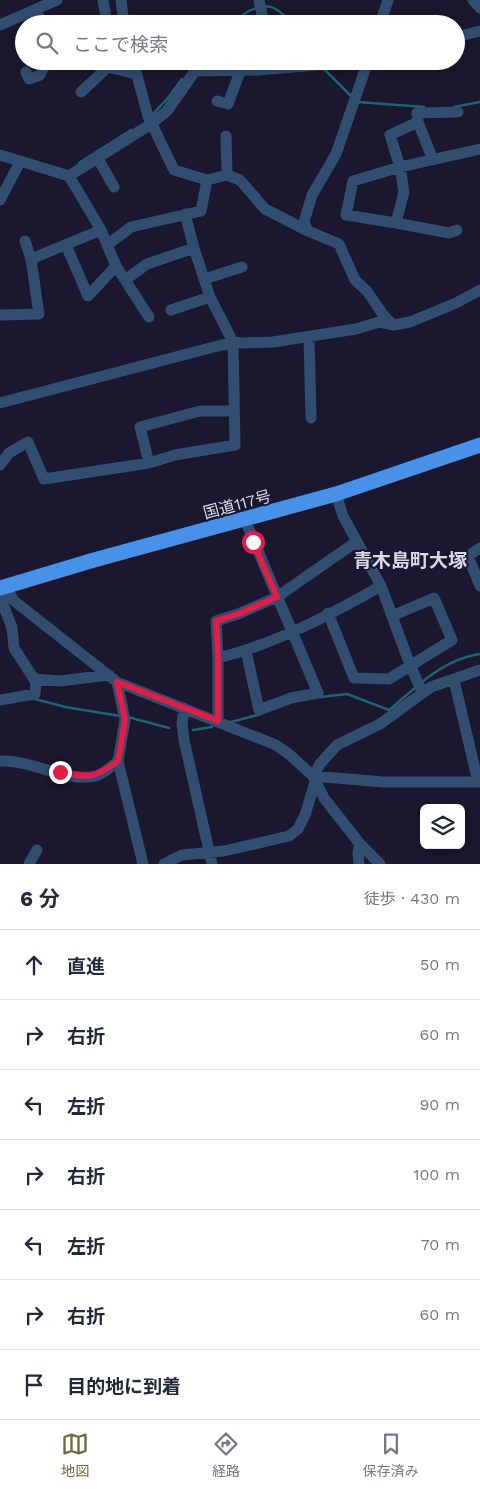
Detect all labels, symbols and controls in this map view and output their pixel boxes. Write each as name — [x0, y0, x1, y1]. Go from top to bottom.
search box — [15, 15, 465, 70]
icon: search — [33, 29, 61, 57]
text: ここで検索 — [73, 33, 168, 56]
street label: 国道117号 — [201, 486, 273, 523]
route start — [242, 531, 265, 554]
district label: 青木島町大塚 — [353, 549, 467, 572]
route end — [49, 761, 72, 784]
map controls — [420, 804, 465, 849]
button: layers — [420, 804, 465, 849]
text: 6 分 — [20, 886, 60, 911]
text: 徒歩 · 430 m — [364, 889, 460, 908]
icon: ahead — [20, 951, 48, 979]
text: 直進 — [67, 955, 105, 978]
text: 50 m — [420, 955, 460, 974]
icon: right — [20, 1021, 48, 1049]
text: 右折 — [67, 1025, 105, 1048]
text: 60 m — [420, 1025, 460, 1044]
icon: left — [20, 1091, 48, 1119]
text: 左折 — [67, 1095, 105, 1118]
text: 90 m — [419, 1095, 460, 1114]
icon: right — [20, 1161, 48, 1189]
text: 右折 — [67, 1165, 105, 1188]
text: 100 m — [413, 1165, 460, 1184]
icon: left — [20, 1231, 48, 1259]
text: 左折 — [67, 1235, 105, 1258]
text: 70 m — [421, 1235, 460, 1254]
icon: right — [20, 1301, 48, 1329]
text: 右折 — [67, 1305, 105, 1328]
text: 60 m — [420, 1305, 460, 1324]
icon: arrive — [20, 1371, 48, 1399]
text: 目的地に到着 — [67, 1375, 181, 1398]
tab: 地図 — [61, 1430, 89, 1480]
tab: 経路 — [212, 1430, 240, 1480]
tab: 保存済み — [363, 1430, 419, 1480]

